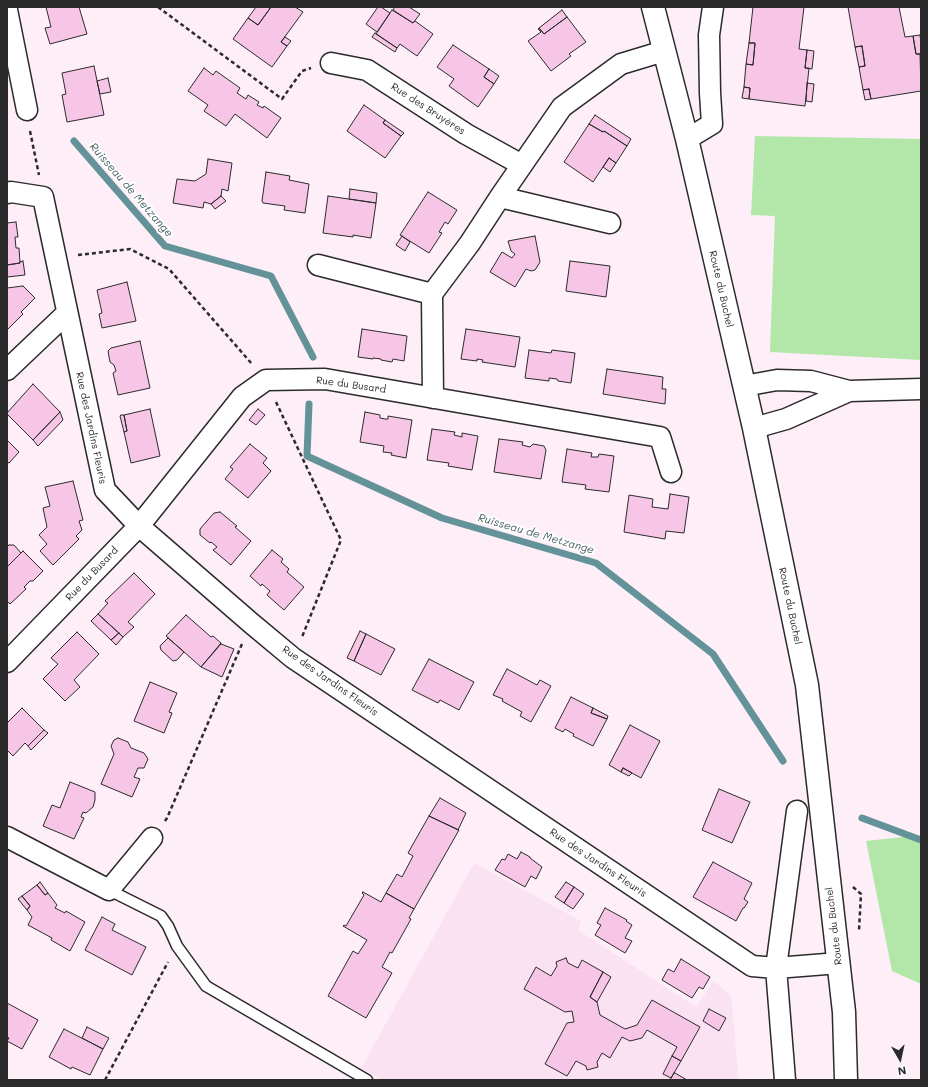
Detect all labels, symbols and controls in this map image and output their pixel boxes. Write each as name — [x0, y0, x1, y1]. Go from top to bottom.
street label: Rue des Bruyères — [389, 81, 467, 137]
water label: Ruisseau de Metzange — [87, 140, 175, 240]
street label: Route du Buchel — [706, 249, 736, 329]
street label: Rue des Jardins Fleuris — [73, 371, 109, 485]
street label: Rue du Busard — [315, 374, 387, 396]
water label: Ruisseau de Metzange — [476, 511, 596, 557]
street label: Rue du Busard — [63, 545, 121, 603]
street label: Route du Buchel — [776, 566, 804, 646]
street label: Rue des Jardins Fleuris — [280, 643, 380, 719]
street label: Rue des Jardins Fleuris — [547, 826, 649, 900]
street label: Route du Buchel — [823, 886, 845, 966]
north arrow — [880, 1039, 920, 1079]
text: N — [897, 1063, 907, 1079]

